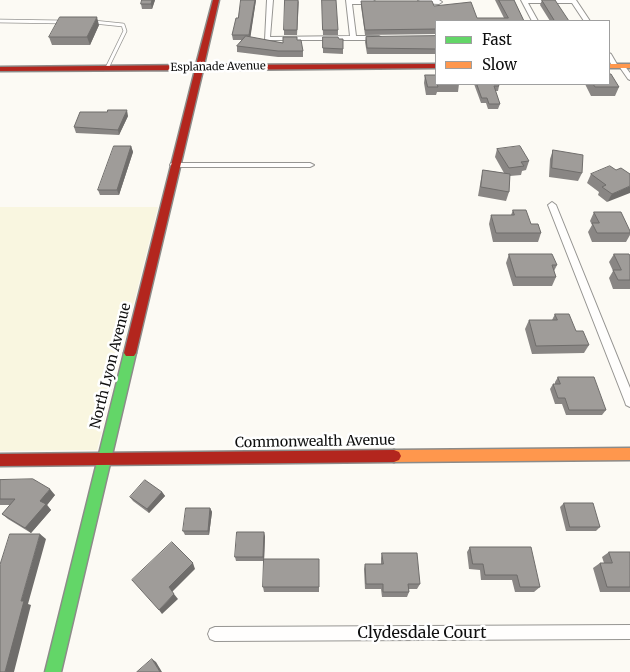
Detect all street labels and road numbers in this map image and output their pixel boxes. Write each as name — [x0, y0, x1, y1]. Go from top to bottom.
street label: Esplanade Avenue — [170, 60, 266, 74]
street label: North Lyon Avenue — [87, 301, 135, 431]
street label: Commonwealth Avenue — [235, 432, 395, 452]
street label: Clydesdale Court — [358, 623, 486, 643]

